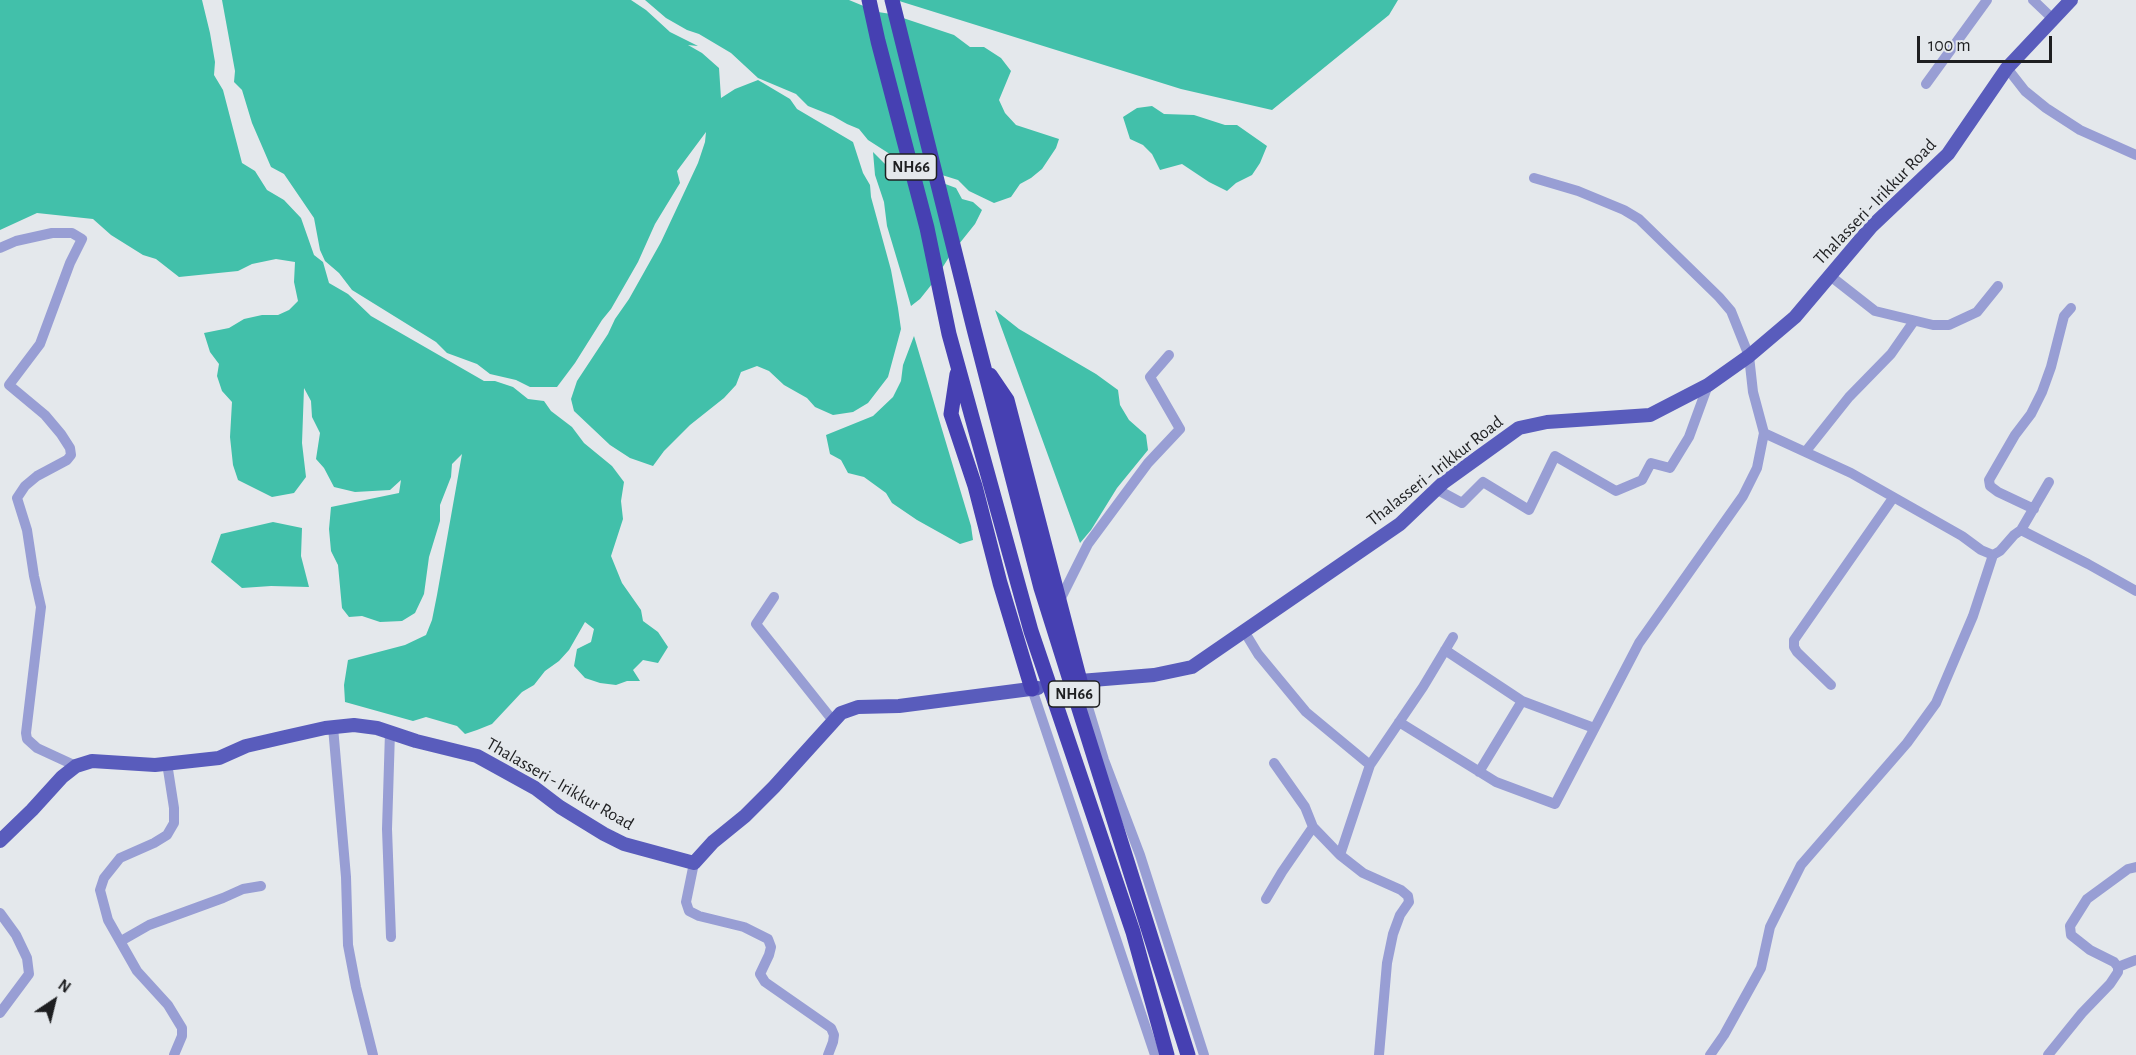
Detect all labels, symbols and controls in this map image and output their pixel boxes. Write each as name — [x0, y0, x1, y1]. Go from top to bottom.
scale bar — [1920, 24, 2055, 62]
text: 100 m — [1928, 37, 1971, 55]
street label: Thalasseri - Irikkur Road — [1809, 134, 1941, 270]
road number: NH66 — [886, 154, 936, 180]
street label: Thalasseri - Irikkur Road — [1362, 411, 1508, 531]
road number: NH66 — [1048, 681, 1100, 707]
street label: Thalasseri - Irikkur Road — [482, 733, 638, 835]
north arrow — [24, 971, 84, 1031]
text: N — [55, 977, 73, 996]

